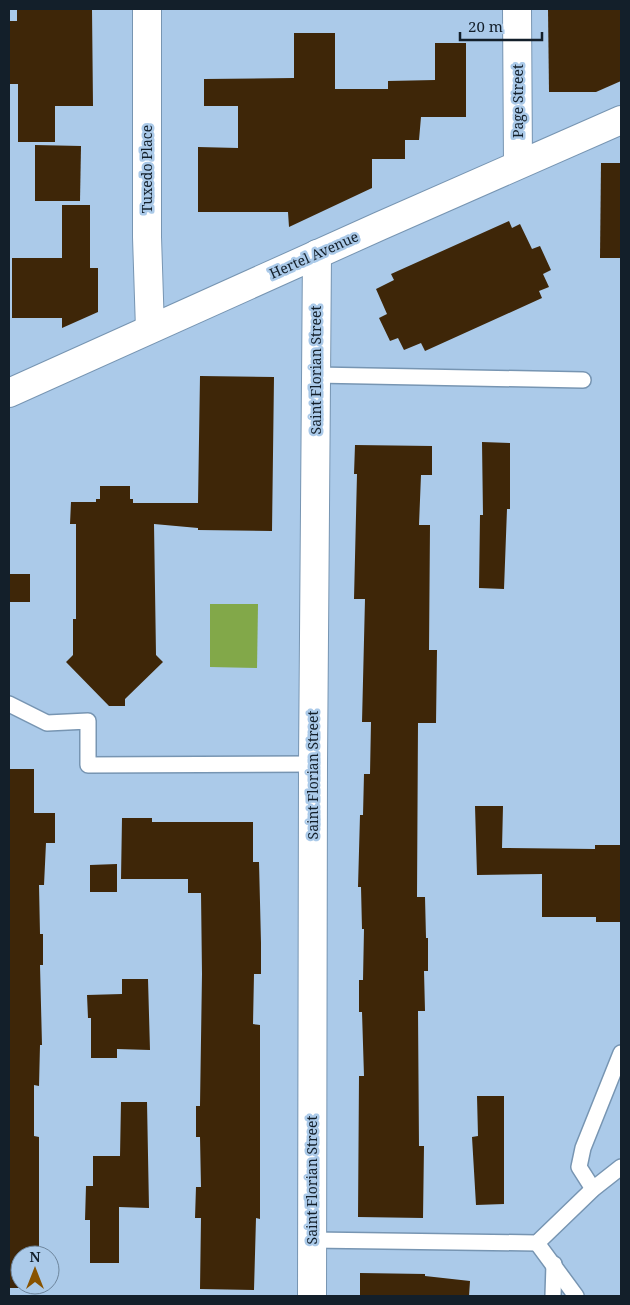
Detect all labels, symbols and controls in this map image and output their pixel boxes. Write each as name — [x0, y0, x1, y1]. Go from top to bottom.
scale bar — [460, 10, 542, 42]
text: 20 m — [468, 16, 503, 36]
street label: Page Street — [508, 64, 527, 138]
street label: Tuxedo Place — [137, 125, 156, 213]
street label: Hertel Avenue — [266, 226, 361, 283]
street label: Saint Florian Street — [306, 305, 325, 434]
street label: Saint Florian Street — [303, 710, 322, 839]
street label: Saint Florian Street — [302, 1115, 321, 1244]
north arrow — [10, 1245, 60, 1295]
text: N — [29, 1247, 41, 1266]

